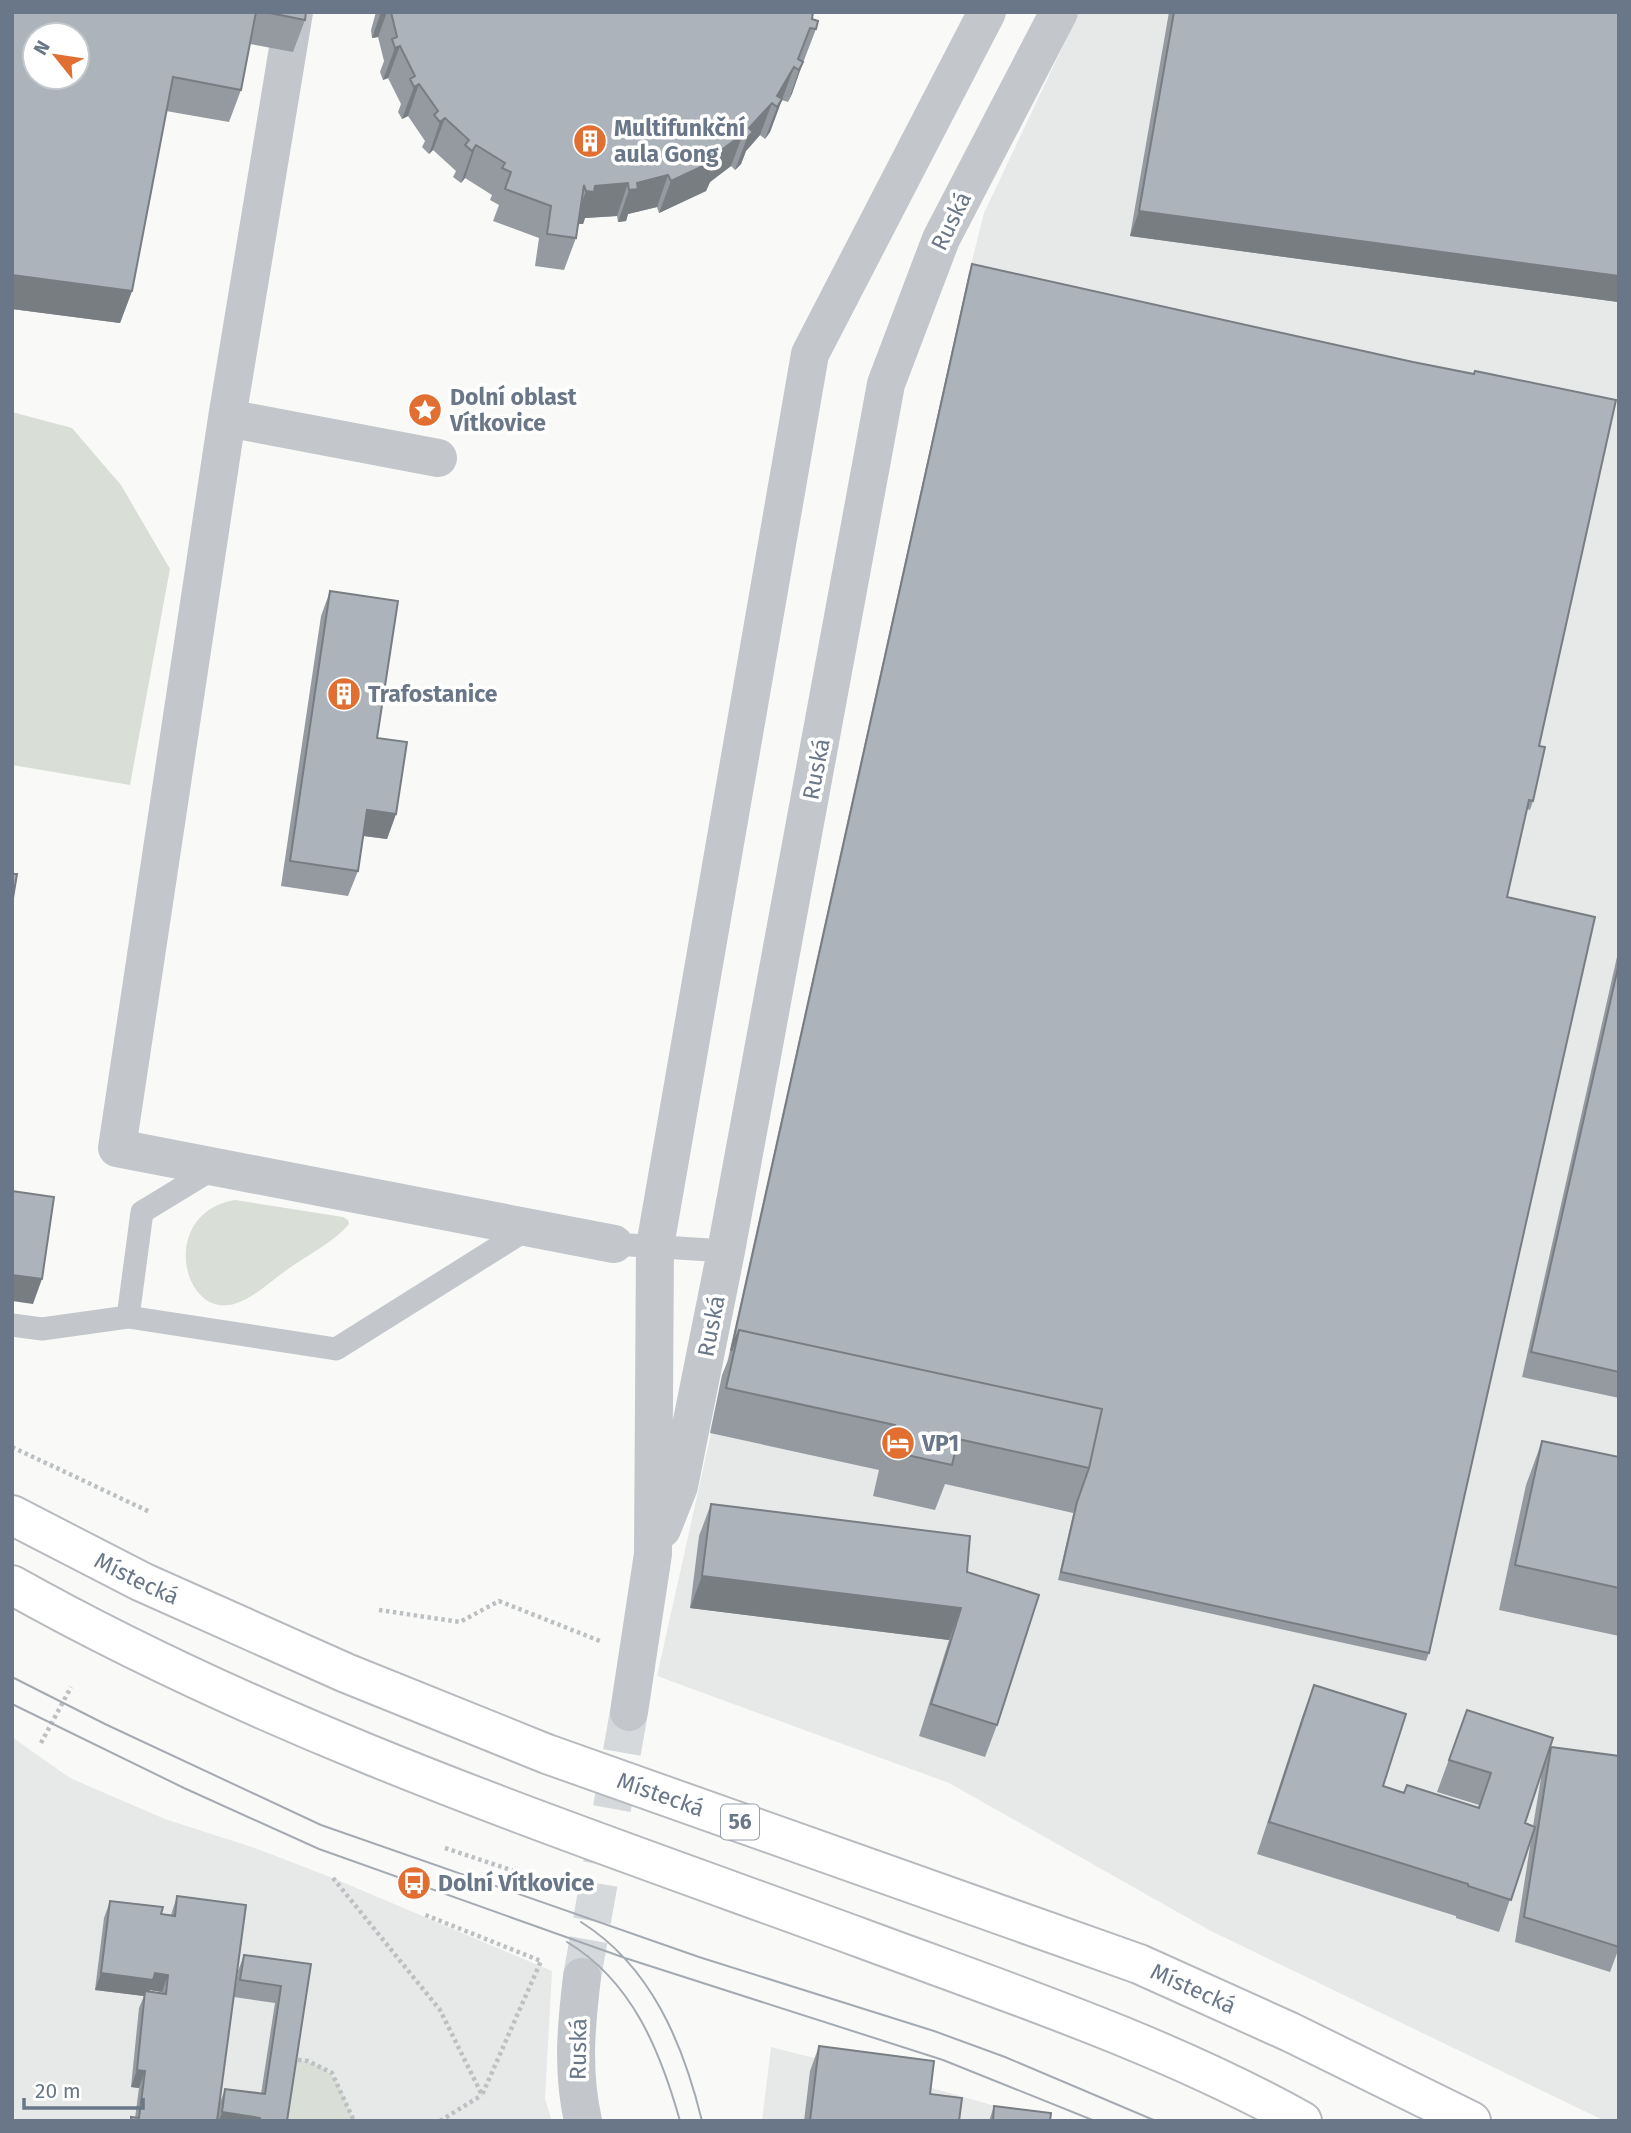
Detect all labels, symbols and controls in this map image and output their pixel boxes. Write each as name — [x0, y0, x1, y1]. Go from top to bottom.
north arrow — [21, 21, 91, 91]
text: N — [29, 37, 55, 59]
place label: Multifunkční aula Gong — [614, 114, 746, 168]
building icon: Multifunkční aula Gong — [571, 122, 609, 160]
street label: Ruská — [925, 187, 977, 255]
place label: Dolní oblast Vítkovice — [449, 383, 578, 437]
place icon: Dolní oblast Vítkovice — [406, 391, 444, 429]
building icon: Trafostanice — [325, 675, 363, 713]
place label: Trafostanice — [368, 680, 498, 708]
street label: Ruská — [796, 736, 836, 802]
street label: Ruská — [691, 1293, 731, 1359]
hotel icon: VP1 — [879, 1424, 917, 1462]
place label: VP1 — [921, 1429, 959, 1457]
street label: Místecká — [90, 1546, 183, 1611]
street label: Místecká — [613, 1766, 708, 1823]
road number: 56 — [721, 1804, 759, 1840]
bus stop icon: Dolní Vítkovice — [395, 1864, 433, 1902]
place label: Dolní Vítkovice — [438, 1869, 595, 1897]
street label: Místecká — [1146, 1957, 1240, 2020]
street label: Ruská — [563, 2018, 593, 2080]
scale bar — [24, 2066, 144, 2110]
text: 20 m — [35, 2078, 81, 2104]

